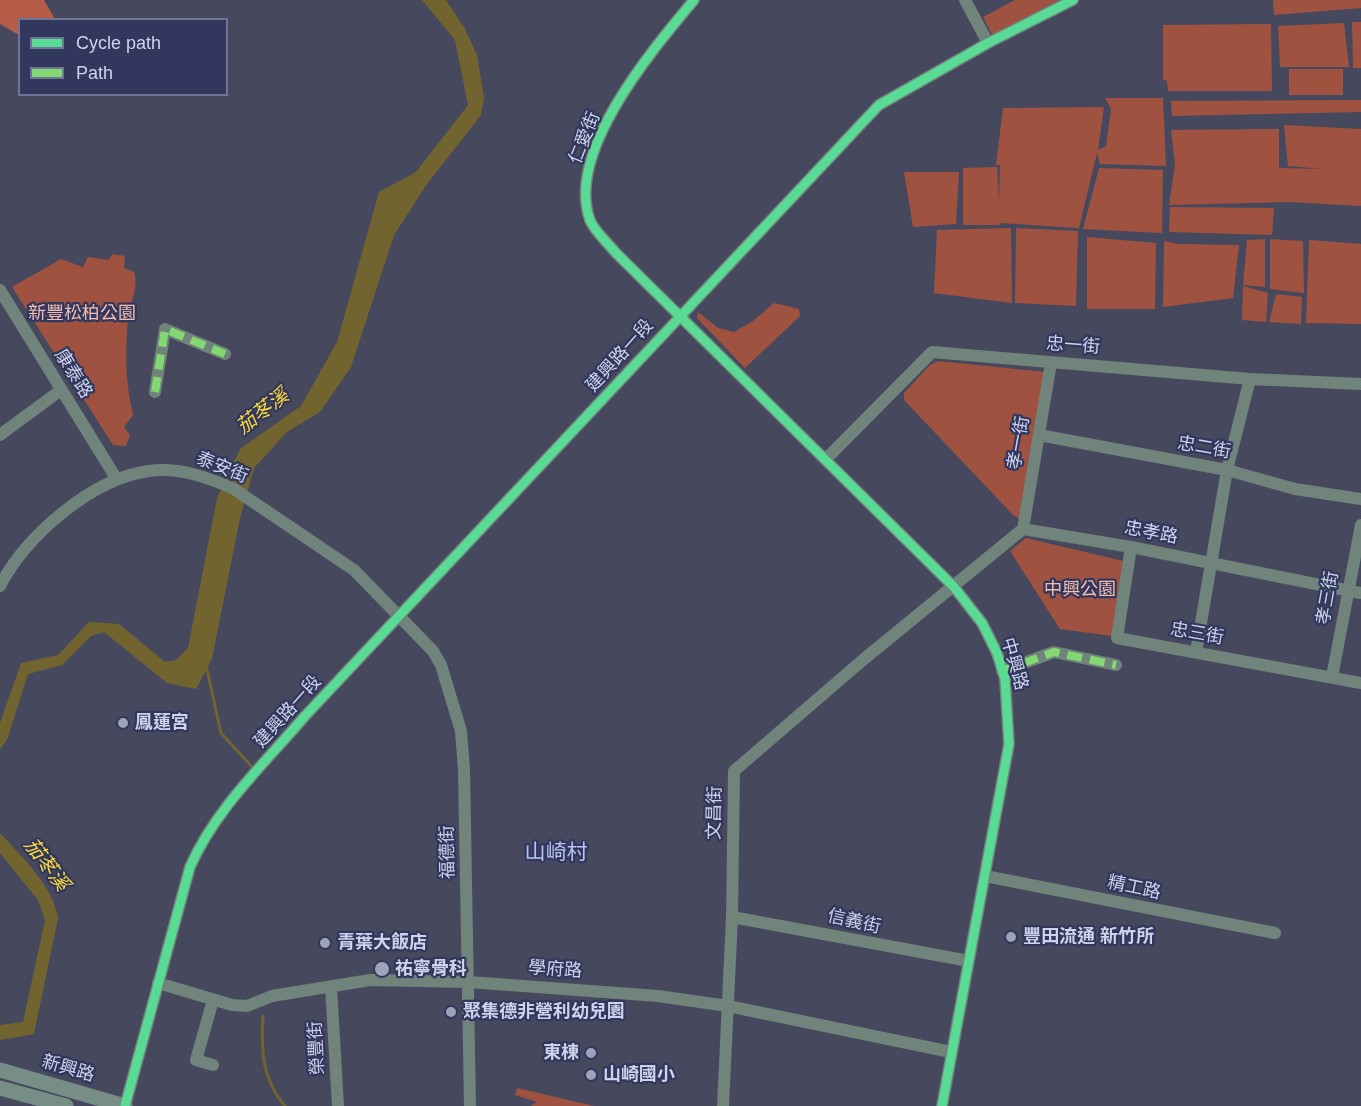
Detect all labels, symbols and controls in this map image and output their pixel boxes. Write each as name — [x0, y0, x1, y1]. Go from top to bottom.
legend — [18, 18, 228, 96]
text: Cycle path — [76, 33, 161, 53]
text: Path — [76, 63, 113, 83]
street label: 仁愛街 — [565, 109, 605, 167]
park label: 新豐松柏公園 — [28, 303, 136, 325]
street label: 建興路一段 — [582, 315, 658, 397]
street label: 忠一街 — [1045, 333, 1101, 359]
street label: 康泰路 — [50, 345, 96, 403]
water label: 茄苳溪 — [232, 384, 294, 440]
street label: 孝一街 — [1004, 415, 1034, 471]
street label: 忠二街 — [1176, 433, 1232, 463]
street label: 泰安街 — [193, 448, 251, 488]
street label: 忠孝路 — [1122, 517, 1180, 549]
street label: 孝三街 — [1313, 570, 1343, 626]
park label: 中興公園 — [1044, 579, 1116, 601]
street label: 忠三街 — [1169, 619, 1225, 649]
street label: 中興路 — [996, 635, 1032, 693]
street label: 建興路一段 — [250, 671, 326, 753]
place label: 鳳蓮宮 — [135, 712, 189, 734]
marker: 鳳蓮宮 — [116, 716, 130, 730]
street label: 文昌街 — [704, 786, 726, 840]
street label: 福德街 — [437, 825, 459, 879]
water label: 茄苳溪 — [18, 834, 74, 896]
district label: 山崎村 — [525, 840, 587, 866]
street label: 精工路 — [1105, 872, 1163, 904]
street label: 信義街 — [825, 905, 883, 939]
place label: 豐田流通 新竹所 — [1023, 926, 1154, 948]
marker: 豐田流通 新竹所 — [1004, 930, 1018, 944]
place label: 青葉大飯店 — [337, 932, 427, 954]
marker: 青葉大飯店 — [318, 936, 332, 950]
street label: 學府路 — [527, 957, 583, 983]
place label: 祐寧骨科 — [395, 958, 467, 980]
marker: 祐寧骨科 — [373, 960, 391, 978]
place label: 聚集德非營利幼兒園 — [463, 1001, 625, 1023]
marker: 聚集德非營利幼兒園 — [444, 1005, 458, 1019]
street label: 榮豐街 — [305, 1020, 329, 1076]
place label: 東棟 — [543, 1042, 579, 1064]
marker: 東棟 — [584, 1046, 598, 1060]
street label: 新興路 — [39, 1051, 97, 1087]
place label: 山崎國小 — [603, 1064, 675, 1086]
marker: 山崎國小 — [584, 1068, 598, 1082]

